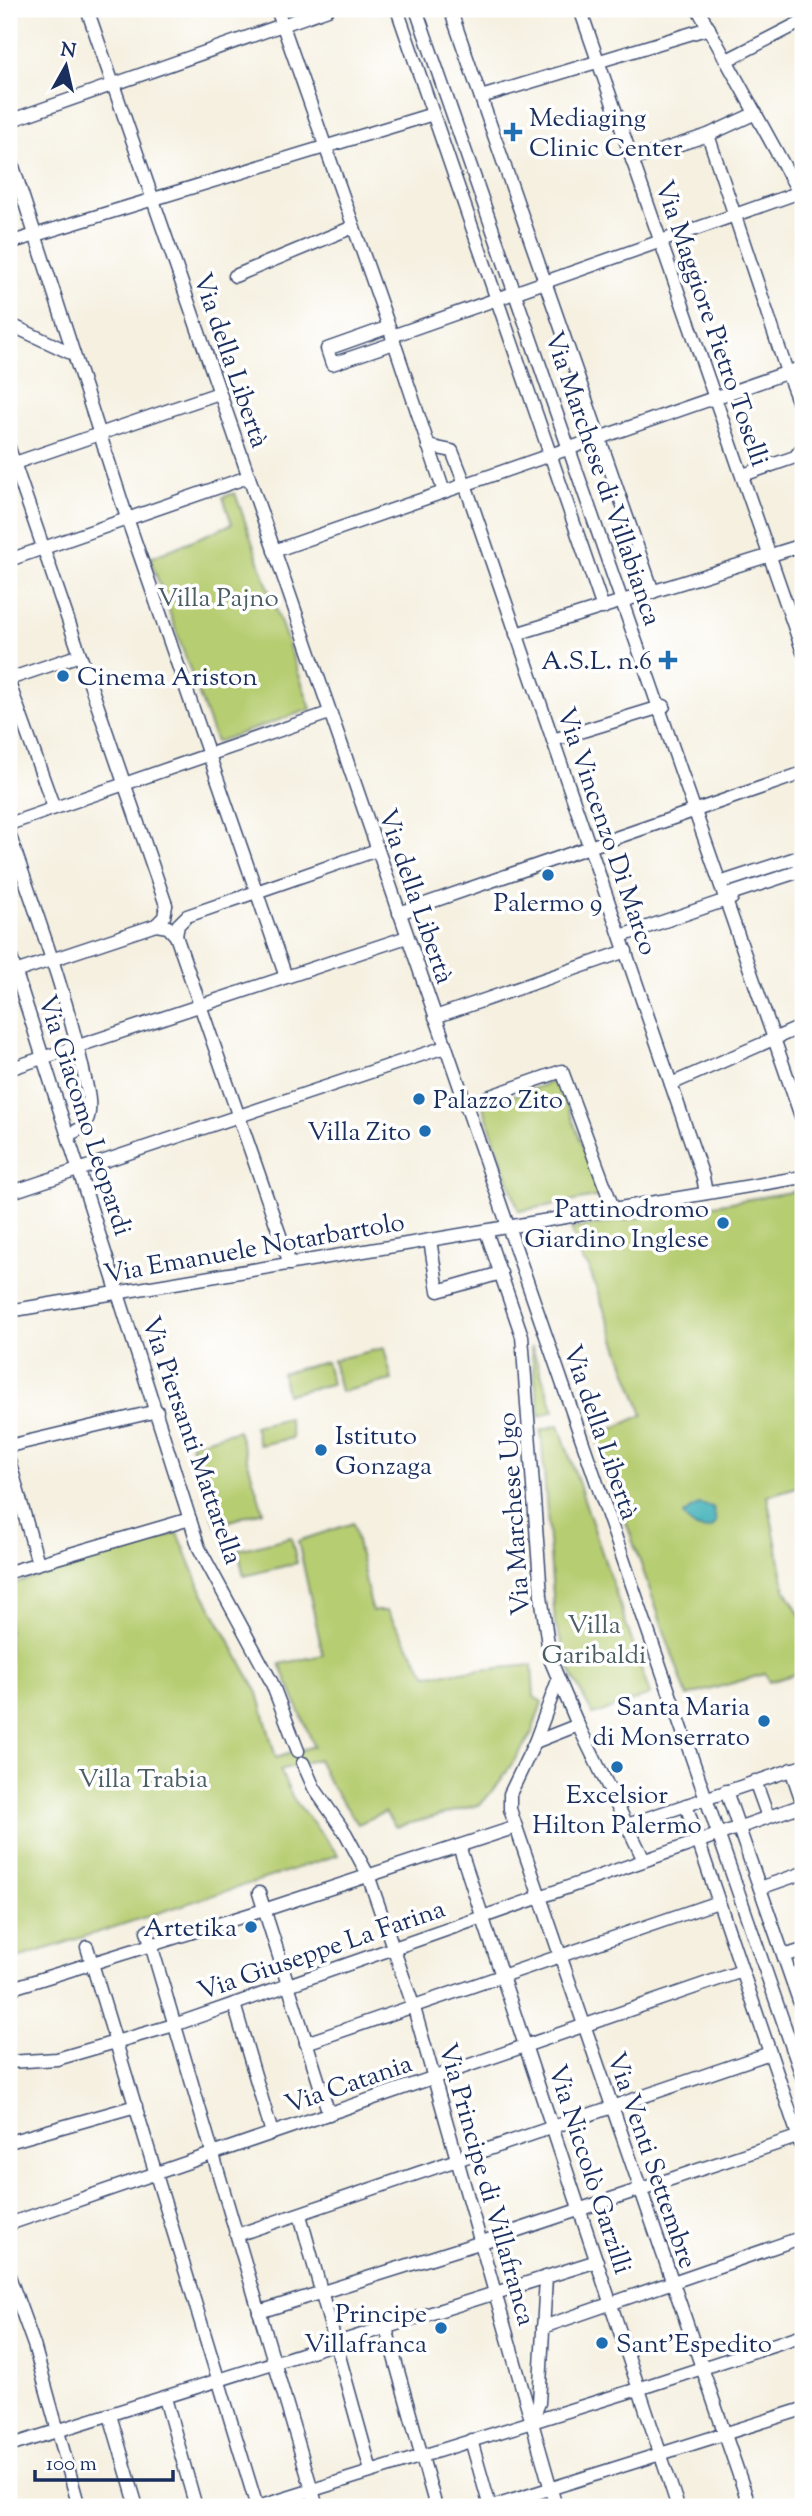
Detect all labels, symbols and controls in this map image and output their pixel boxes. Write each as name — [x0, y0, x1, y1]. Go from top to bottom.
north arrow — [32, 32, 102, 102]
text: N — [59, 37, 77, 66]
place label: Mediaging Clinic Center — [529, 101, 683, 168]
marker: Mediaging Clinic Center — [503, 122, 523, 142]
street label: Via Maggiore Pietro Toselli — [644, 176, 777, 472]
street label: Via della Libertà — [182, 268, 277, 453]
street label: Via Marchese di Villabianca — [534, 327, 669, 631]
park label: Villa Pajno — [157, 581, 279, 618]
place label: A.S.L. n.6 — [541, 644, 652, 681]
marker: A.S.L. n.6 — [658, 650, 678, 670]
place label: Cinema Ariston — [77, 660, 258, 697]
marker: Cinema Ariston — [55, 668, 71, 684]
street label: Via Vincenzo Di Marco — [546, 703, 665, 961]
street label: Via della Libertà — [367, 804, 462, 989]
marker: Palermo 9 — [540, 867, 556, 883]
place label: Palermo 9 — [494, 886, 602, 923]
street label: Via Giacomo Leopardi — [27, 991, 140, 1241]
place label: Palazzo Zito — [433, 1083, 563, 1120]
marker: Palazzo Zito — [411, 1091, 427, 1107]
place label: Villa Zito — [307, 1115, 411, 1152]
marker: Villa Zito — [417, 1123, 433, 1139]
place label: Pattinodromo Giardino Inglese — [524, 1192, 709, 1259]
street label: Via Emanuele Notarbartolo — [101, 1205, 408, 1294]
marker: Pattinodromo Giardino Inglese — [715, 1215, 731, 1231]
street label: Via Piersanti Mattarella — [131, 1312, 250, 1570]
street label: Via della Libertà — [552, 1340, 647, 1525]
street label: Via Marchese Ugo — [490, 1411, 541, 1617]
place label: Istituto Gonzaga — [335, 1419, 432, 1486]
marker: Istituto Gonzaga — [313, 1442, 329, 1458]
park label: Villa Garibaldi — [541, 1608, 647, 1675]
place label: Santa Maria di Monserrato — [593, 1690, 750, 1757]
marker: Santa Maria di Monserrato — [756, 1713, 772, 1729]
marker: Excelsior Hilton Palermo — [609, 1759, 625, 1775]
park label: Villa Trabia — [78, 1762, 208, 1799]
place label: Excelsior Hilton Palermo — [532, 1778, 702, 1845]
street label: Via Giuseppe La Farina — [193, 1892, 451, 2011]
place label: Artetika — [143, 1911, 237, 1948]
marker: Artetika — [243, 1919, 259, 1935]
street label: Via Principe di Villafranca — [428, 2039, 544, 2330]
street label: Via Catania — [280, 2046, 417, 2124]
street label: Via Venti Settembre — [596, 2048, 705, 2274]
street label: Via Niccolò Garzilli — [537, 2060, 640, 2279]
place label: Principe Villafranca — [304, 2297, 427, 2364]
marker: Principe Villafranca — [433, 2320, 449, 2336]
place label: Sant'Espedito — [616, 2327, 772, 2364]
marker: Sant'Espedito — [594, 2335, 610, 2351]
scale bar — [35, 2439, 173, 2483]
text: 100 m — [46, 2450, 97, 2480]

